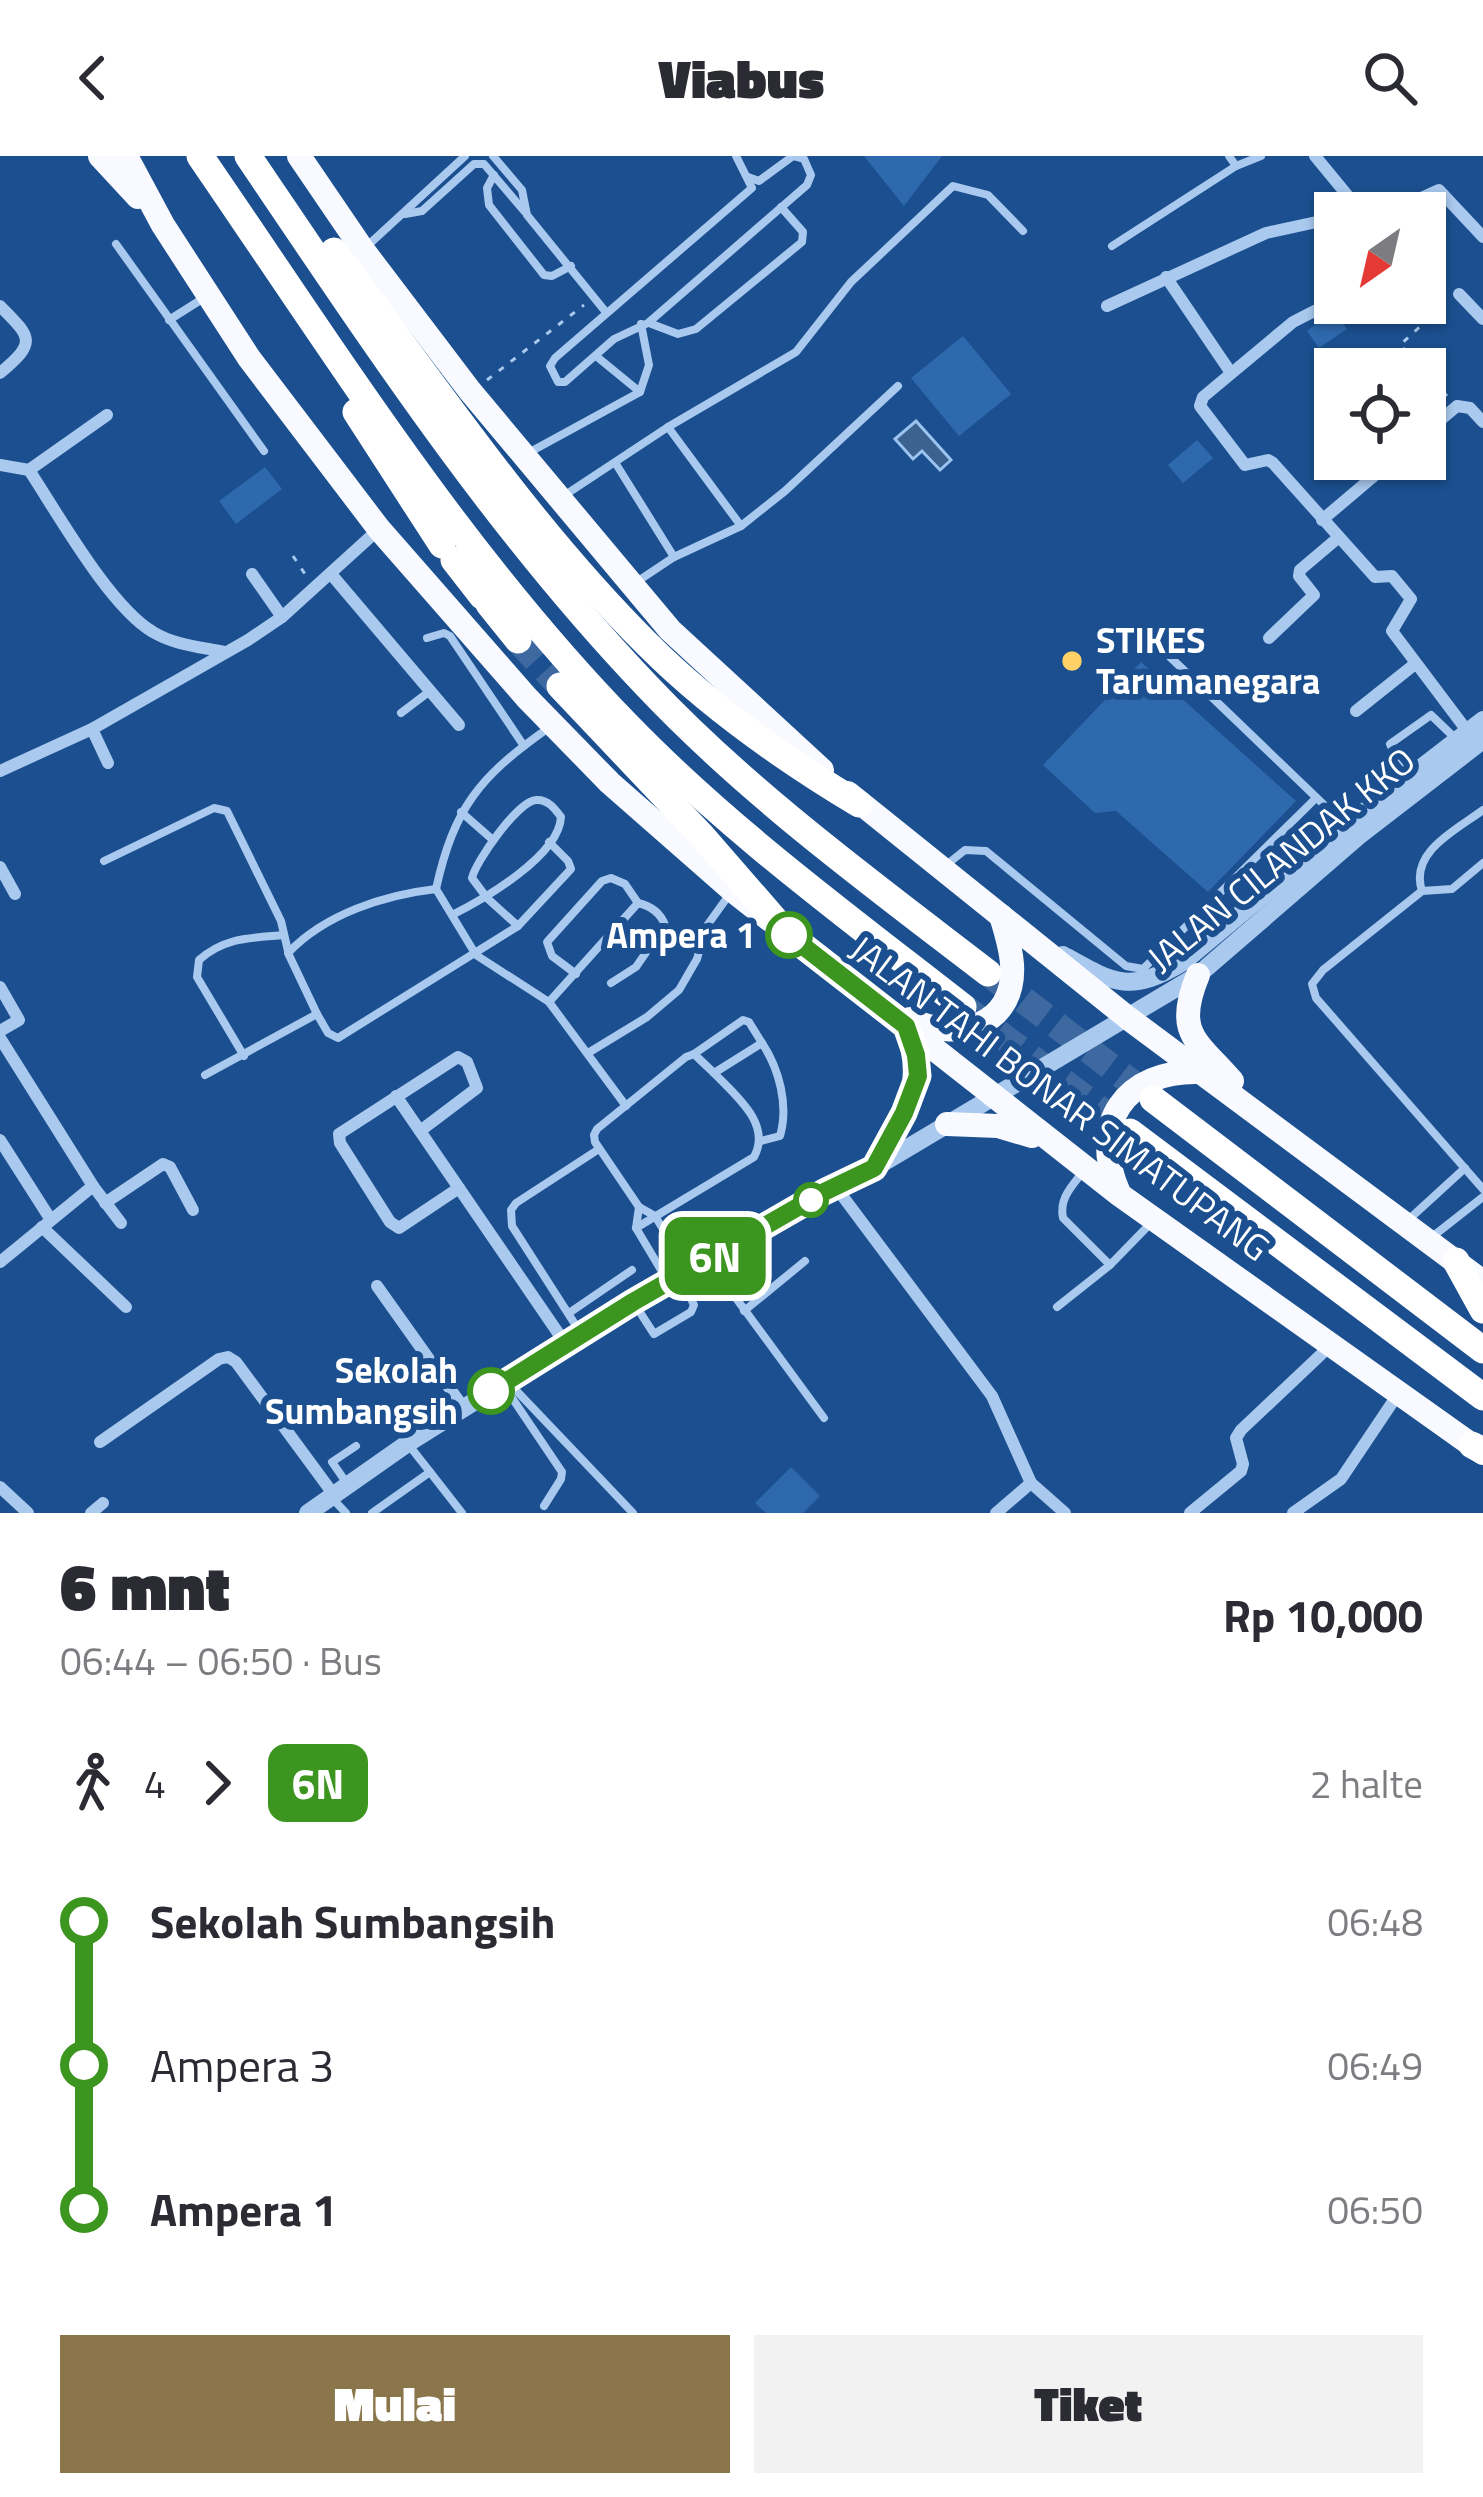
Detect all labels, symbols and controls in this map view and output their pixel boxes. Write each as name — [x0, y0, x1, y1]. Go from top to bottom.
text: Viabus — [659, 37, 824, 119]
icon: back — [60, 45, 126, 111]
icon: search — [1357, 45, 1423, 111]
north arrow — [1314, 192, 1446, 324]
map controls — [1314, 192, 1446, 480]
button: locate — [1314, 348, 1446, 480]
place label: STIKES Tarumanegara — [1096, 612, 1320, 708]
marker: STIKES Tarumanegara — [1059, 648, 1085, 674]
street label: JALAN CILANDAK KKO — [1135, 733, 1427, 984]
place label: Ampera 1 — [606, 907, 756, 962]
marker: Ampera 1 — [767, 913, 811, 957]
street label: JALAN TAHI BONAR SIMATUPANG — [839, 921, 1282, 1274]
unlabelled marker — [795, 1184, 827, 1216]
line badge: 6N — [661, 1217, 769, 1295]
text: 6N — [689, 1224, 741, 1288]
place label: Sekolah Sumbangsih — [265, 1342, 458, 1438]
marker: Sekolah Sumbangsih — [469, 1369, 513, 1413]
text: 6 mnt — [60, 1535, 230, 1636]
text: Rp 10,000 — [1223, 1581, 1423, 1649]
text: 06:44 – 06:50 · Bus — [60, 1631, 382, 1690]
icon: walk — [60, 1750, 126, 1816]
icon: forward — [184, 1750, 250, 1816]
text: 6N — [292, 1751, 344, 1815]
text: 4 — [144, 1754, 166, 1813]
text: 2 halte — [1310, 1754, 1423, 1813]
text: Sekolah Sumbangsih — [150, 1887, 555, 1955]
text: 06:48 — [1327, 1892, 1423, 1951]
text: Ampera 3 — [150, 2031, 334, 2099]
text: 06:49 — [1327, 2036, 1423, 2095]
text: Ampera 1 — [150, 2175, 337, 2243]
text: 06:50 — [1327, 2180, 1423, 2239]
button: Mulai — [60, 2335, 730, 2473]
button: Tiket — [754, 2335, 1423, 2473]

